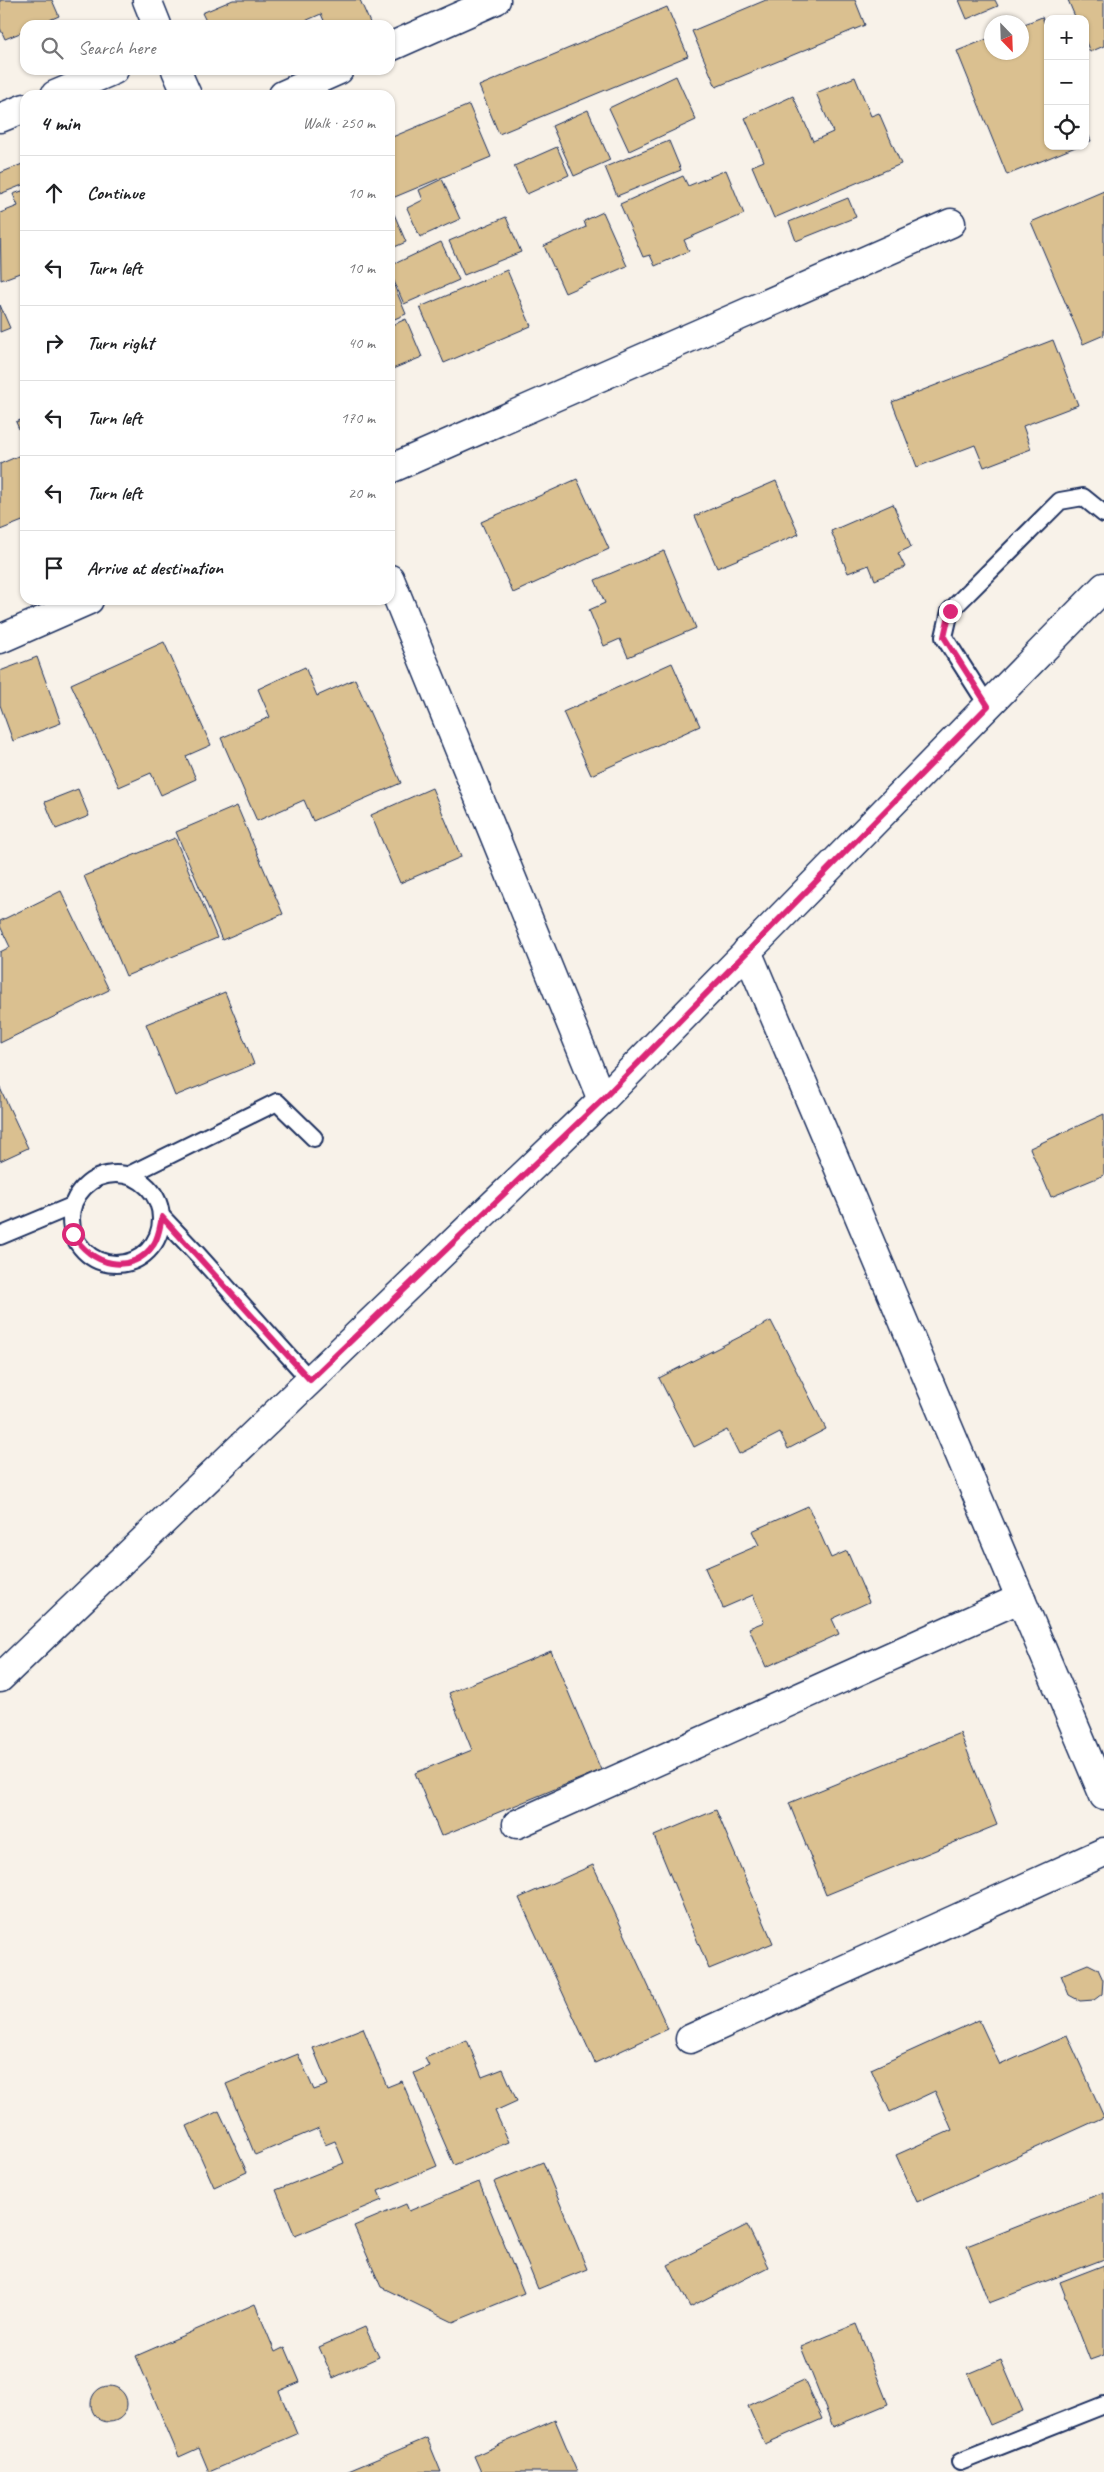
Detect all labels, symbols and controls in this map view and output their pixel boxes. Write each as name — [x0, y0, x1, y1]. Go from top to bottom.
north arrow — [984, 15, 1029, 60]
map controls — [1044, 15, 1089, 150]
button: + — [1044, 15, 1089, 60]
search box — [20, 20, 395, 75]
icon: search — [38, 34, 66, 62]
text: Search here — [78, 36, 155, 60]
button: − — [1044, 60, 1089, 105]
button: locate — [1044, 105, 1089, 150]
text: 4 min — [40, 110, 80, 136]
text: Walk · 250 m — [303, 113, 375, 133]
icon: ahead — [40, 179, 68, 207]
text: Continue — [87, 181, 144, 205]
text: 10 m — [348, 183, 375, 203]
icon: left — [40, 254, 68, 282]
text: Turn left — [87, 256, 142, 280]
text: 10 m — [348, 258, 375, 278]
icon: right — [40, 329, 68, 357]
text: Turn right — [87, 331, 154, 355]
text: 40 m — [348, 333, 375, 353]
icon: left — [40, 404, 68, 432]
text: Turn left — [87, 406, 142, 430]
text: 170 m — [341, 408, 375, 428]
icon: left — [40, 479, 68, 507]
text: Turn left — [87, 481, 142, 505]
text: 20 m — [348, 483, 375, 503]
icon: arrive — [40, 554, 68, 582]
text: Arrive at destination — [87, 556, 223, 580]
route end — [939, 600, 962, 623]
route start — [62, 1223, 85, 1246]

